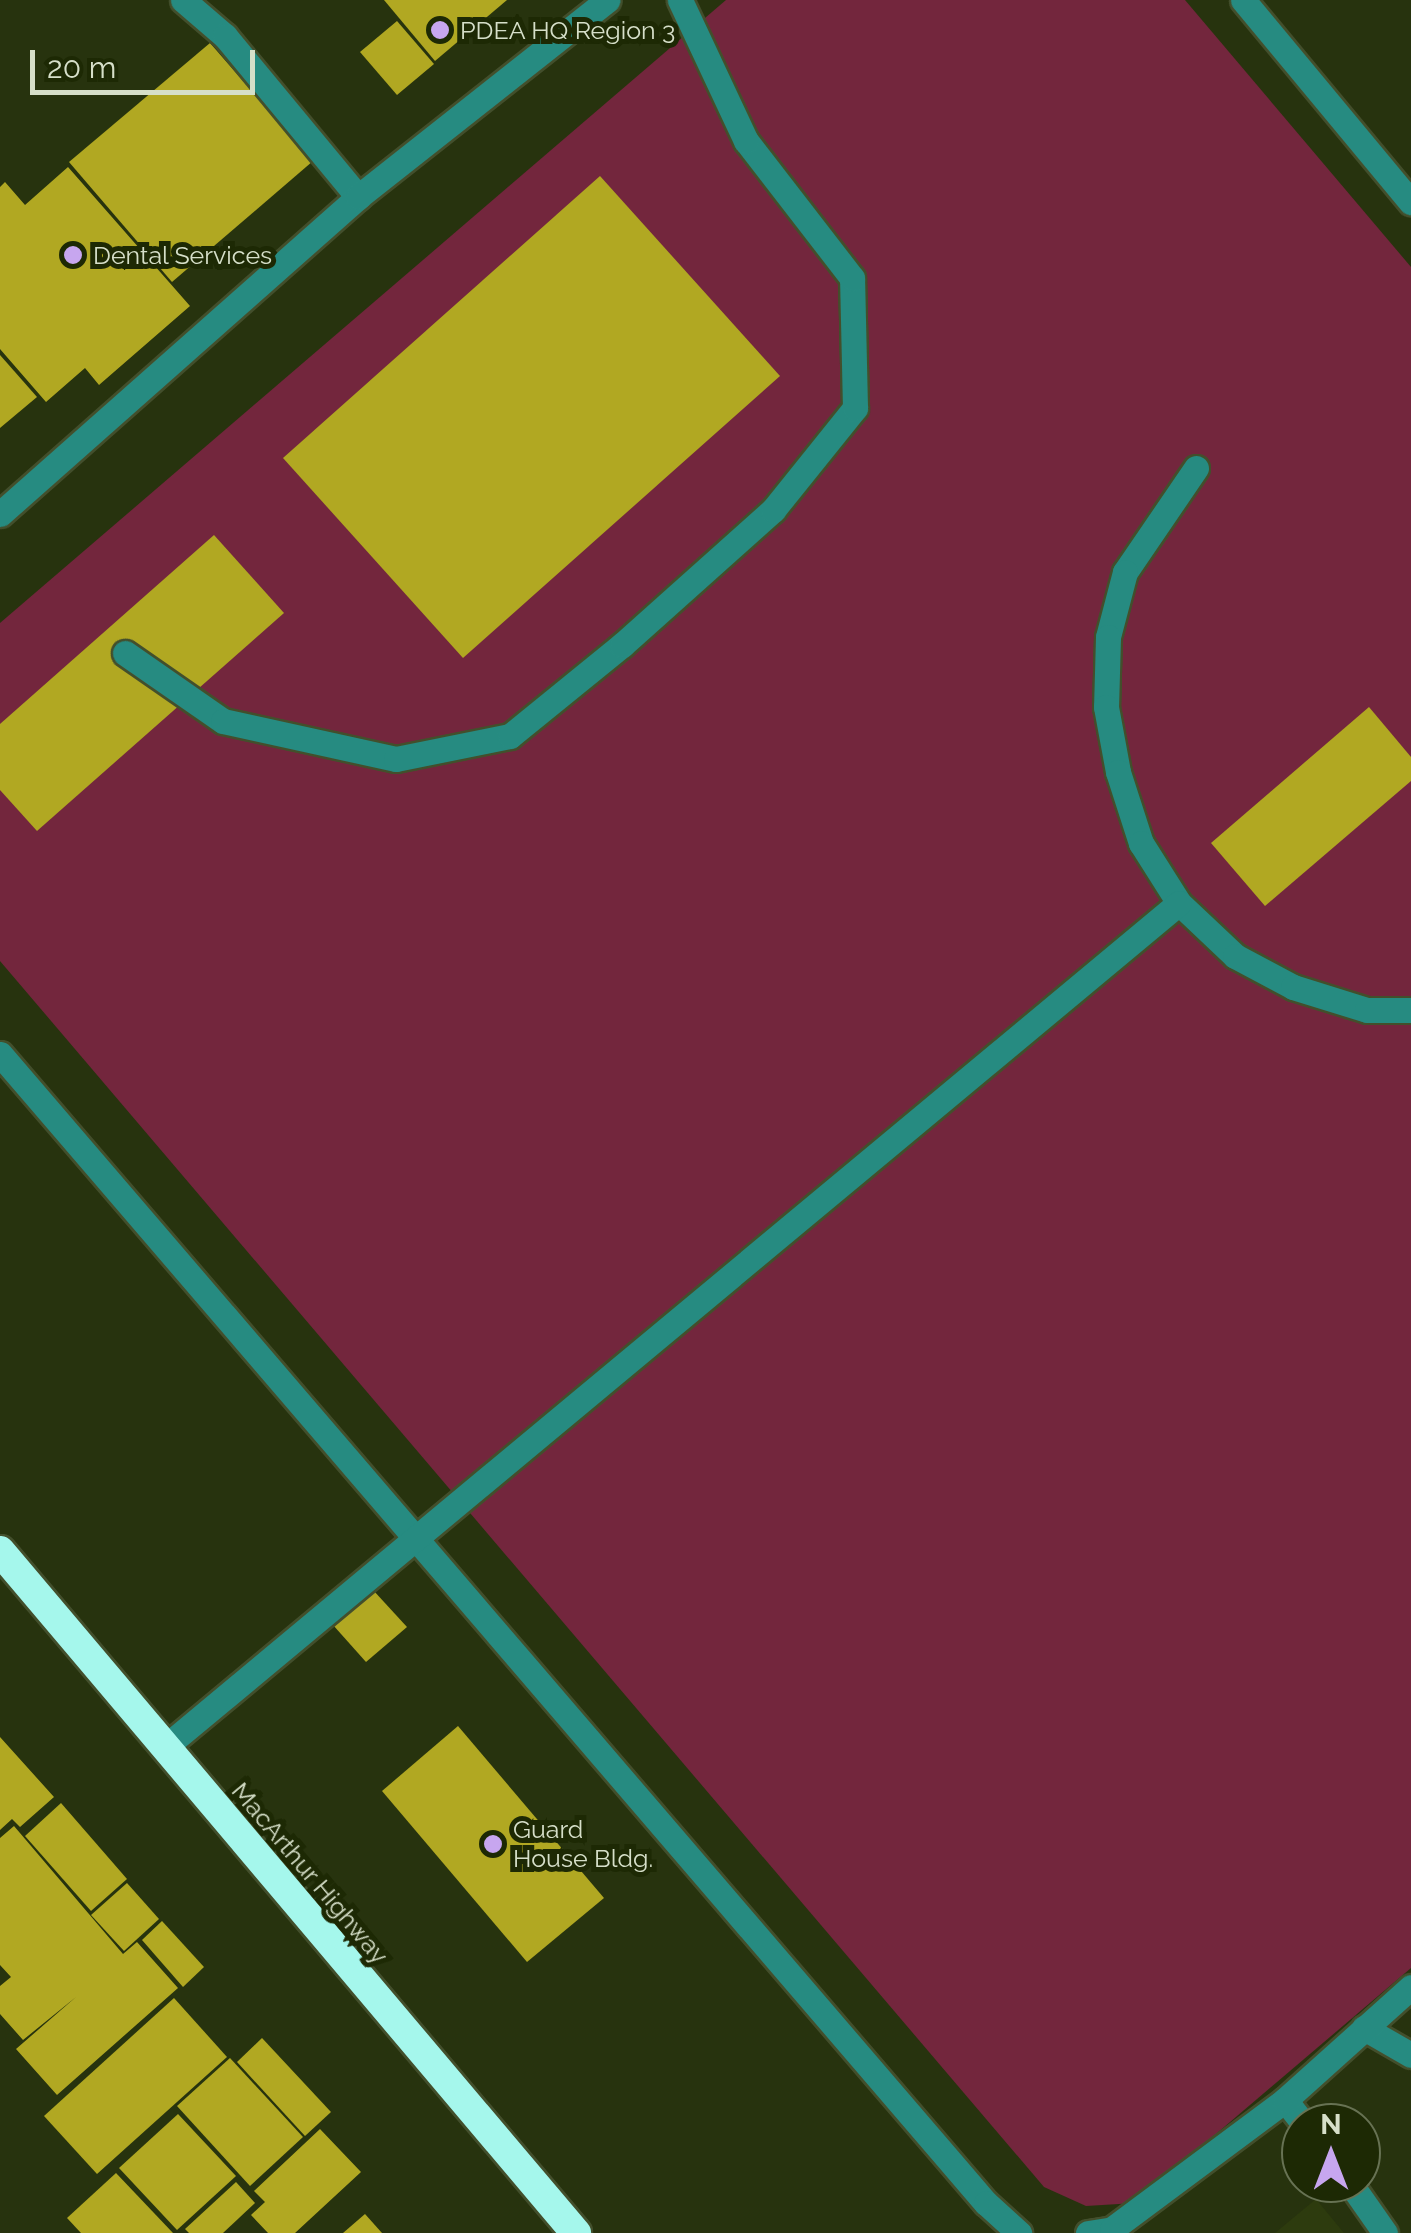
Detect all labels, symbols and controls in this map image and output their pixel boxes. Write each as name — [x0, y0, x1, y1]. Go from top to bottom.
place label: PDEA HQ Region 3 — [460, 15, 676, 45]
marker: PDEA HQ Region 3 — [429, 19, 451, 41]
scale bar — [35, 30, 260, 92]
text: 20 m — [47, 50, 116, 85]
place label: Dental Services — [93, 240, 273, 270]
marker: Dental Services — [62, 244, 84, 266]
street label: MacArthur Highway — [225, 1776, 395, 1970]
place label: Guard House Bldg. — [513, 1815, 653, 1874]
marker: Guard House Bldg. — [482, 1833, 504, 1855]
north arrow — [1281, 2103, 1381, 2203]
text: N — [1320, 2108, 1342, 2141]

